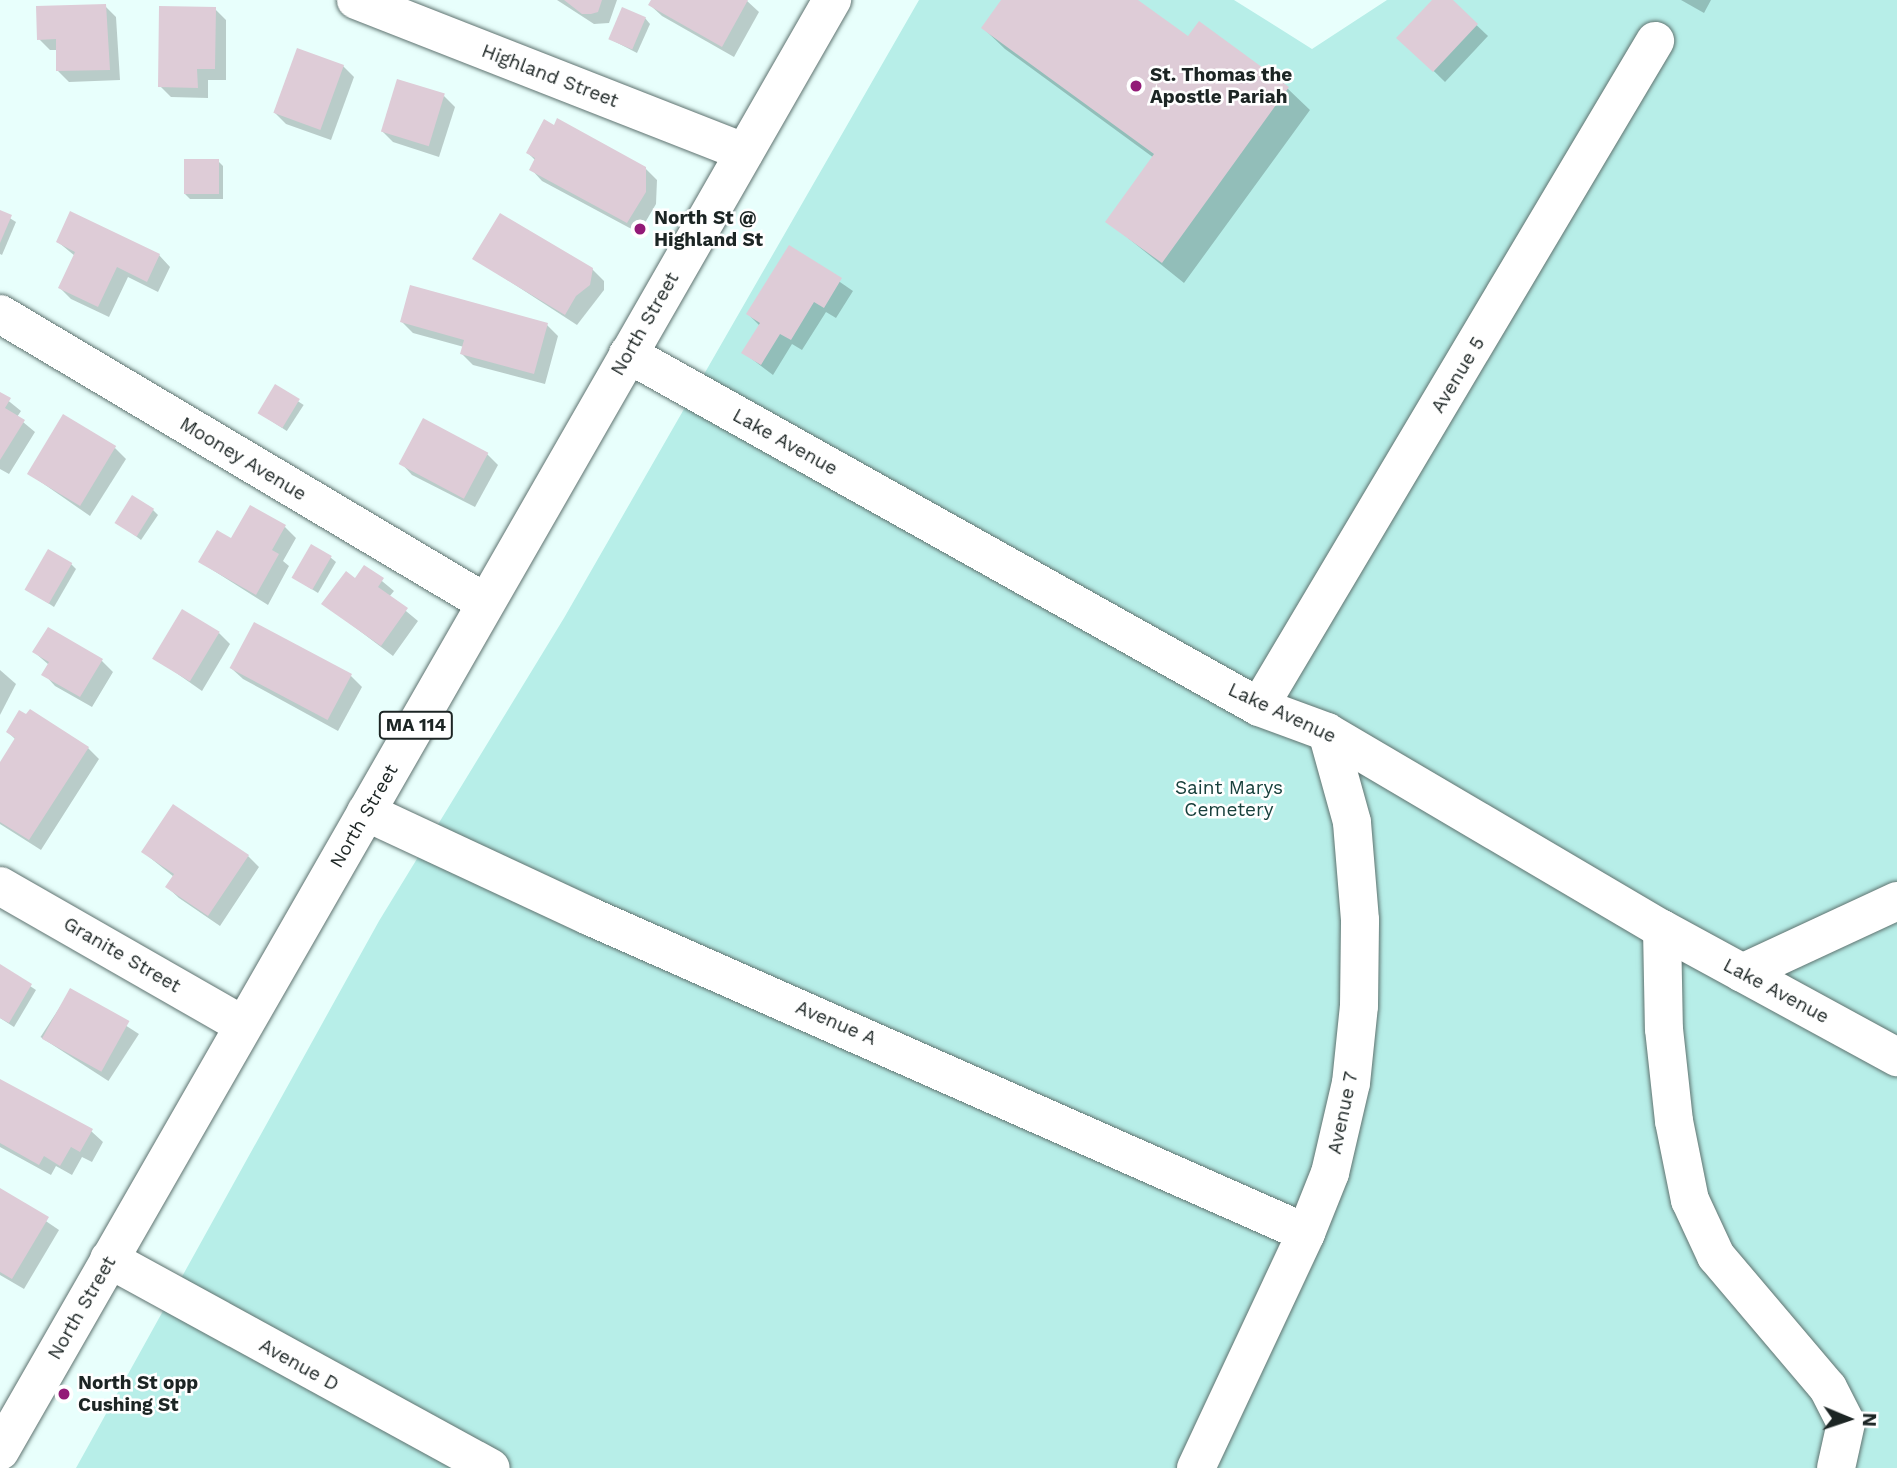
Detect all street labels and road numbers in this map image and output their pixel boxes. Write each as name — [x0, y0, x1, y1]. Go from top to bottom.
street label: Highland Street — [478, 39, 622, 113]
street label: North Street — [606, 268, 684, 380]
street label: Avenue 5 — [1426, 333, 1490, 417]
street label: Lake Avenue — [728, 404, 842, 480]
street label: Mooney Avenue — [175, 412, 311, 506]
street label: Lake Avenue — [1224, 678, 1340, 748]
road number: MA 114 — [378, 710, 454, 740]
street label: North Street — [325, 760, 403, 872]
street label: Granite Street — [59, 912, 185, 998]
street label: Lake Avenue — [1719, 953, 1833, 1029]
street label: Avenue A — [792, 996, 880, 1050]
street label: Avenue 7 — [1323, 1069, 1363, 1157]
street label: North Street — [43, 1252, 121, 1364]
street label: Avenue D — [255, 1334, 343, 1396]

